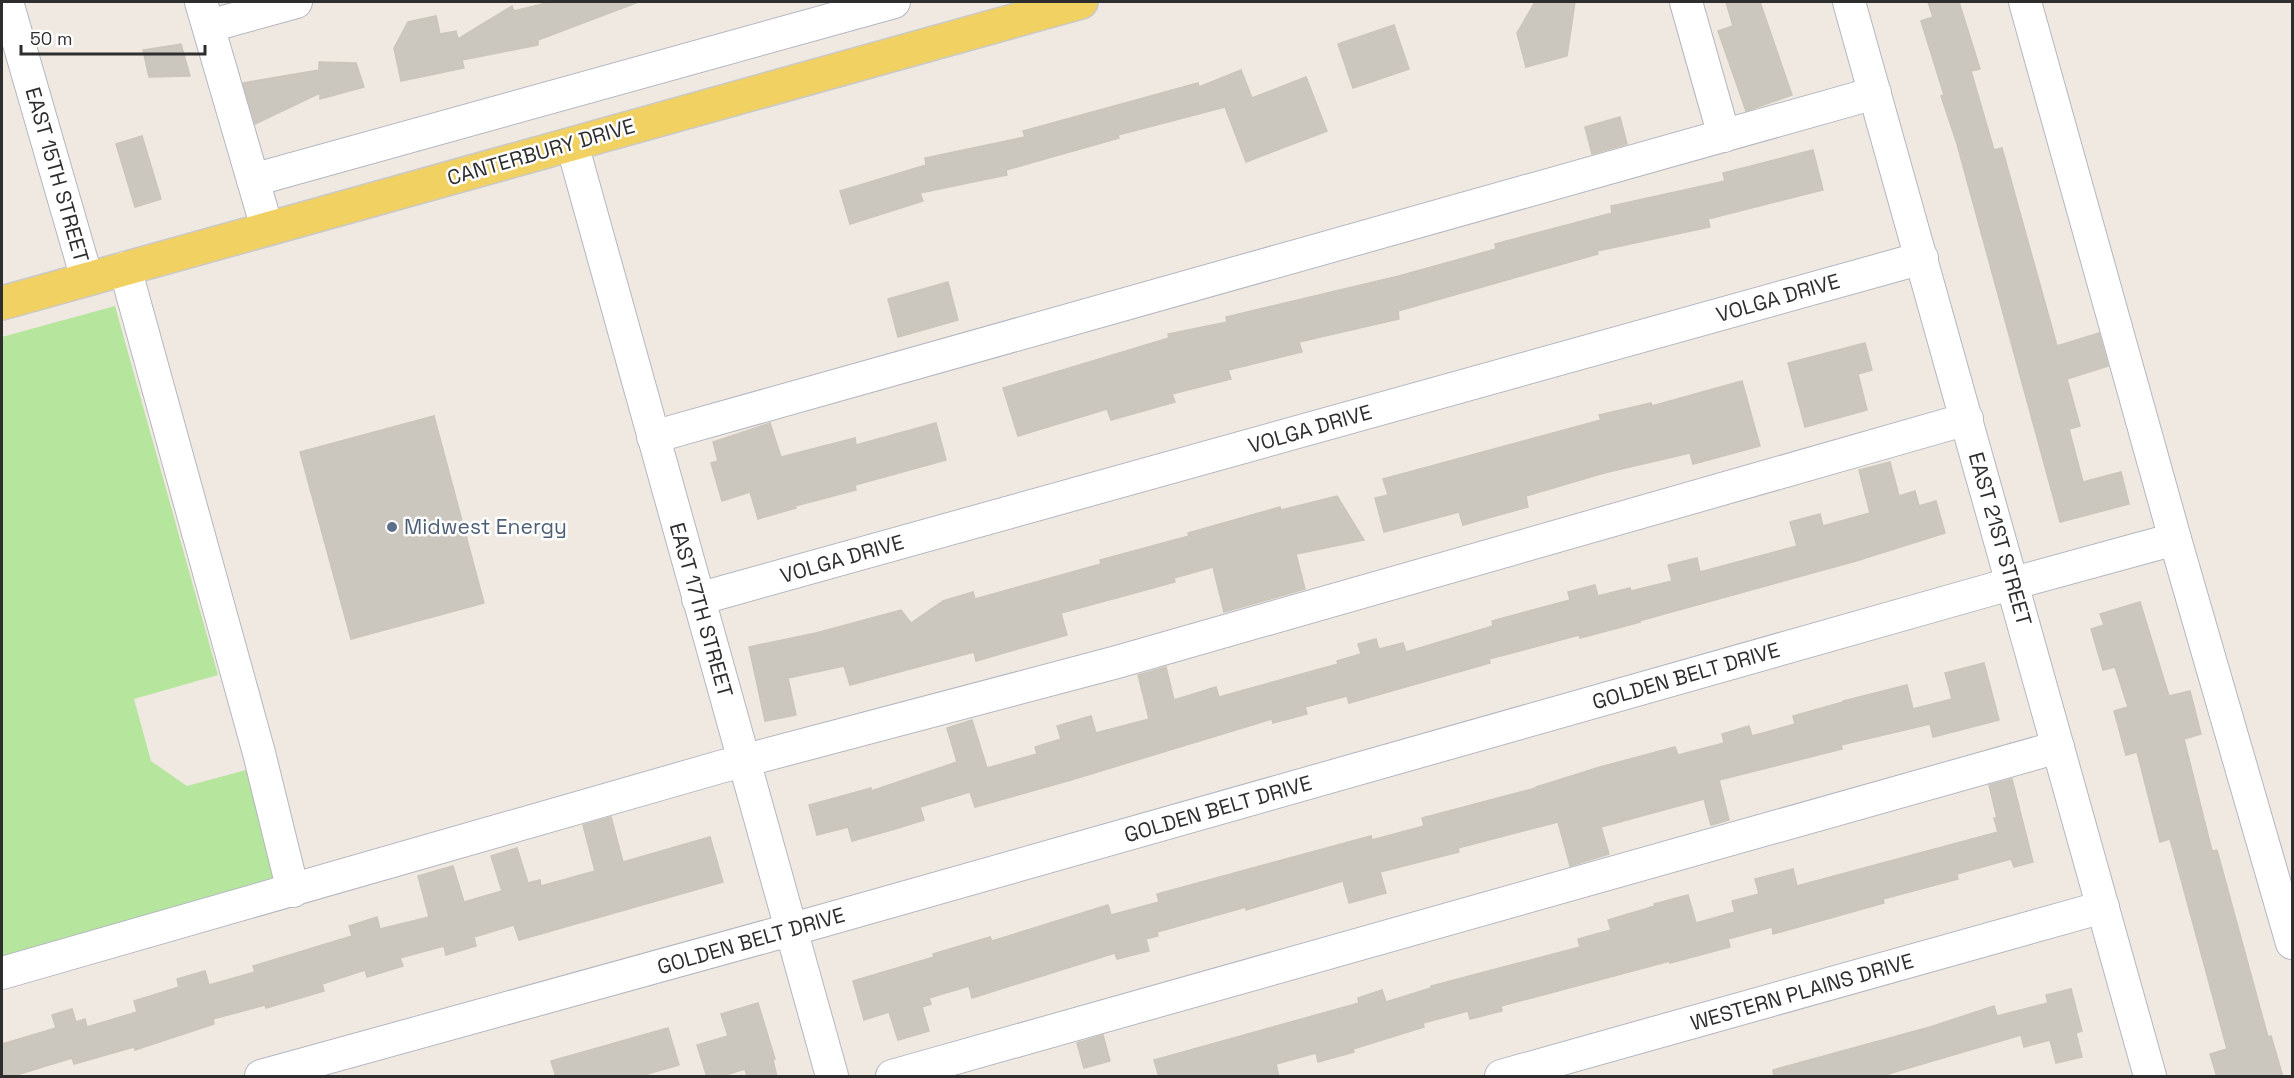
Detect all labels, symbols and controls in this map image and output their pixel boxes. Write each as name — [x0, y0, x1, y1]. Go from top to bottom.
scale bar — [21, 18, 206, 56]
text: 50 m — [30, 27, 72, 50]
street label: EAST 15TH STREET — [20, 84, 95, 266]
street label: CANTERBURY DRIVE — [444, 112, 638, 191]
street label: VOLGA DRIVE — [1713, 267, 1843, 328]
street label: VOLGA DRIVE — [1245, 398, 1375, 459]
street label: EAST 21ST STREET — [1963, 449, 2038, 629]
place label: Midwest Energy — [404, 513, 567, 540]
street label: EAST 17TH STREET — [664, 519, 739, 700]
marker: Midwest Energy — [385, 520, 399, 534]
street label: VOLGA DRIVE — [777, 528, 907, 589]
street label: GOLDEN BELT DRIVE — [1589, 636, 1783, 715]
street label: GOLDEN BELT DRIVE — [1121, 769, 1315, 848]
street label: GOLDEN BELT DRIVE — [654, 901, 848, 980]
street label: WESTERN PLAINS DRIVE — [1687, 947, 1917, 1036]

